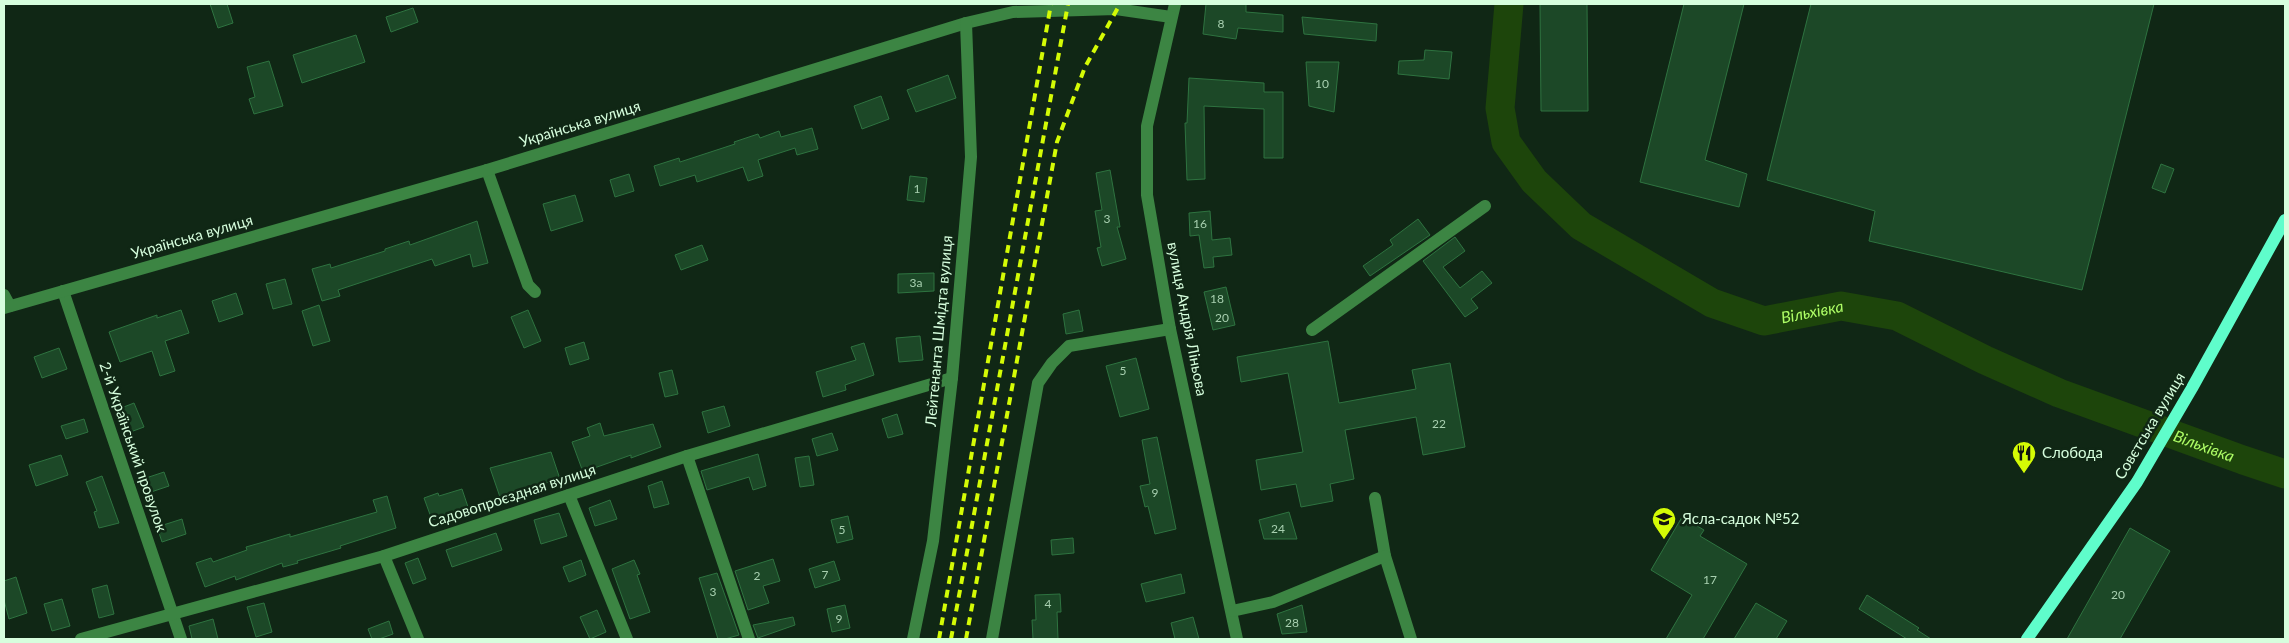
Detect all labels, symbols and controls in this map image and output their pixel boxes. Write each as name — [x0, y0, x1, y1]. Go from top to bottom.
house number: 8 — [1218, 16, 1225, 31]
house number: 10 — [1315, 76, 1329, 91]
street label: Українська вулиця — [517, 96, 642, 150]
house number: 1 — [914, 181, 921, 196]
street label: Українська вулиця — [129, 210, 255, 262]
house number: 3 — [1104, 211, 1111, 226]
house number: 16 — [1193, 216, 1207, 231]
street label: Лейтенанта Шмідта вулиця — [921, 235, 955, 428]
street label: вулиця Андрія Ліньова — [1164, 240, 1212, 397]
house number: 3а — [910, 275, 922, 290]
house number: 18 — [1210, 291, 1224, 306]
water label: Вільхівка — [1779, 296, 1845, 327]
house number: 20 — [1215, 310, 1229, 325]
street label: 2-й Український провулок — [96, 359, 172, 534]
house number: 5 — [1120, 363, 1127, 378]
street label: Совєтська вулиця — [2110, 369, 2188, 482]
house number: 22 — [1432, 416, 1446, 431]
water label: Вільхівка — [2171, 426, 2237, 465]
restaurant icon: Слобода — [2011, 440, 2037, 474]
place label: Слобода — [2042, 443, 2103, 461]
street label: Садовопроєздная вулиця — [426, 459, 598, 531]
house number: 9 — [1152, 485, 1159, 500]
school or university icon: Ясла-садок №52 — [1651, 506, 1677, 540]
place label: Ясла-садок №52 — [1681, 509, 1799, 527]
house number: 24 — [1271, 521, 1285, 536]
house number: 5 — [839, 522, 846, 537]
house number: 7 — [822, 567, 829, 582]
house number: 2 — [754, 568, 761, 583]
house number: 17 — [1703, 572, 1717, 587]
house number: 3 — [710, 584, 717, 599]
house number: 20 — [2111, 587, 2125, 602]
house number: 4 — [1045, 596, 1052, 611]
house number: 9 — [836, 611, 843, 626]
house number: 28 — [1285, 615, 1299, 630]

